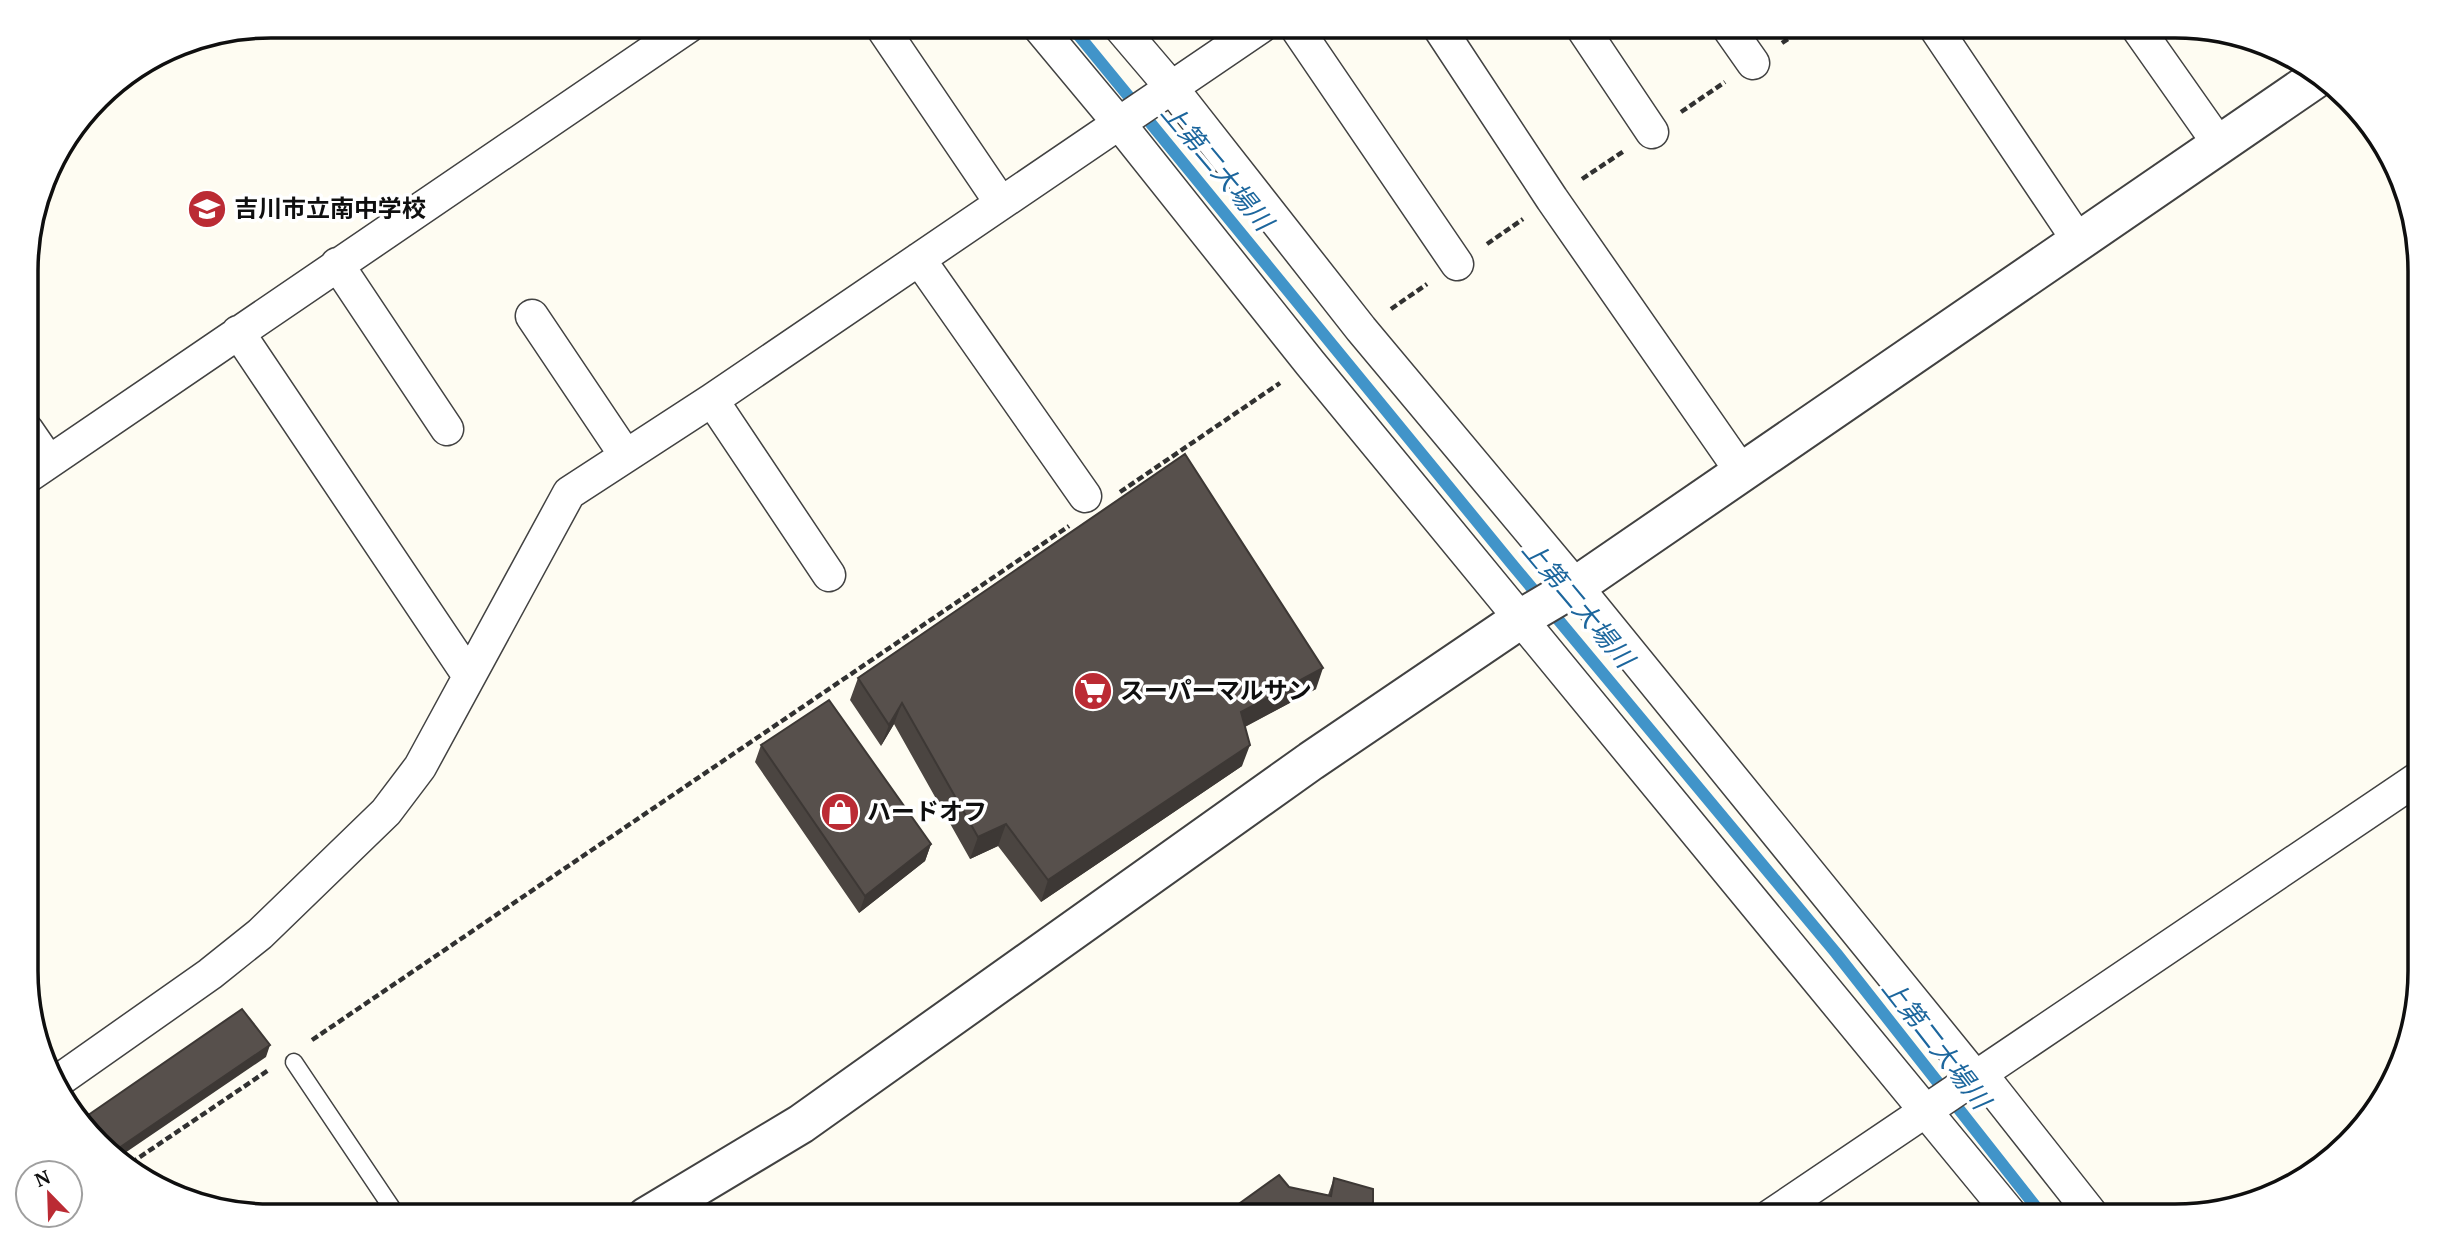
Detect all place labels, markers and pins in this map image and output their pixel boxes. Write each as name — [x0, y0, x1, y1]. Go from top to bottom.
school or university icon: 吉川市立南中学校 — [186, 188, 228, 230]
place label: 吉川市立南中学校 — [234, 192, 426, 224]
supermarket icon: スーパーマルサン — [1072, 670, 1114, 712]
place label: スーパーマルサン — [1120, 674, 1312, 706]
shop icon: ハードオフ — [819, 791, 861, 833]
place label: ハードオフ — [867, 795, 987, 827]

